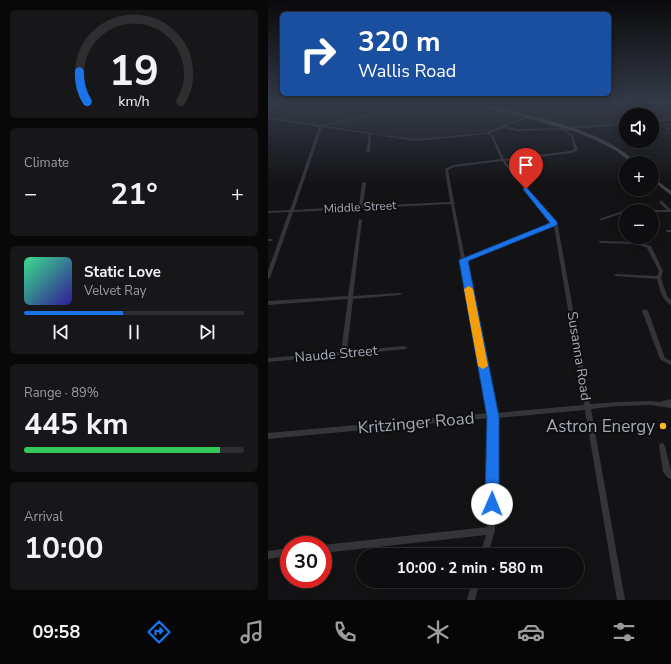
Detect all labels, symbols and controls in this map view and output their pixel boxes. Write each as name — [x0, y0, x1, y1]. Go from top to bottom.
text: 320 m — [358, 23, 441, 61]
icon: right — [292, 28, 344, 80]
text: 19 — [109, 43, 159, 100]
text: Wallis Road — [358, 59, 456, 83]
text: km/h — [118, 92, 150, 111]
map controls — [619, 108, 659, 244]
button: sound — [619, 108, 659, 148]
pin — [509, 148, 543, 189]
text: Climate — [24, 154, 69, 172]
icon: arrive — [515, 154, 537, 176]
button: + — [619, 156, 659, 196]
text: 21° — [110, 174, 158, 215]
text: − — [24, 179, 37, 209]
text: + — [231, 179, 244, 209]
street label: Middle Street — [323, 197, 398, 217]
button: − — [619, 204, 659, 244]
text: Static Love — [84, 262, 161, 282]
text: Velvet Ray — [84, 282, 146, 300]
street label: Susanna Road — [563, 310, 595, 402]
icon: previous — [50, 321, 72, 343]
icon: pause — [123, 321, 145, 343]
icon: next — [196, 321, 218, 343]
street label: Naude Street — [294, 341, 378, 367]
text: Range · 89% — [24, 384, 99, 402]
text: 445 km — [24, 404, 129, 445]
street label: Kritzinger Road — [357, 406, 475, 440]
place label: Astron Energy — [546, 415, 655, 438]
marker: Astron Energy — [658, 421, 668, 431]
position arrow — [471, 483, 513, 525]
text: Arrival — [24, 508, 63, 526]
text: 10:00 — [24, 528, 103, 569]
speed limit sign: 30 — [280, 536, 332, 588]
text: 10:00 · 2 min · 580 m — [397, 558, 543, 578]
icon: directions — [145, 618, 173, 646]
icon: music — [238, 618, 266, 646]
icon: phone — [331, 618, 359, 646]
icon: climate — [424, 618, 452, 646]
icon: car — [517, 618, 545, 646]
icon: filters — [610, 618, 638, 646]
text: 09:58 — [33, 620, 80, 644]

